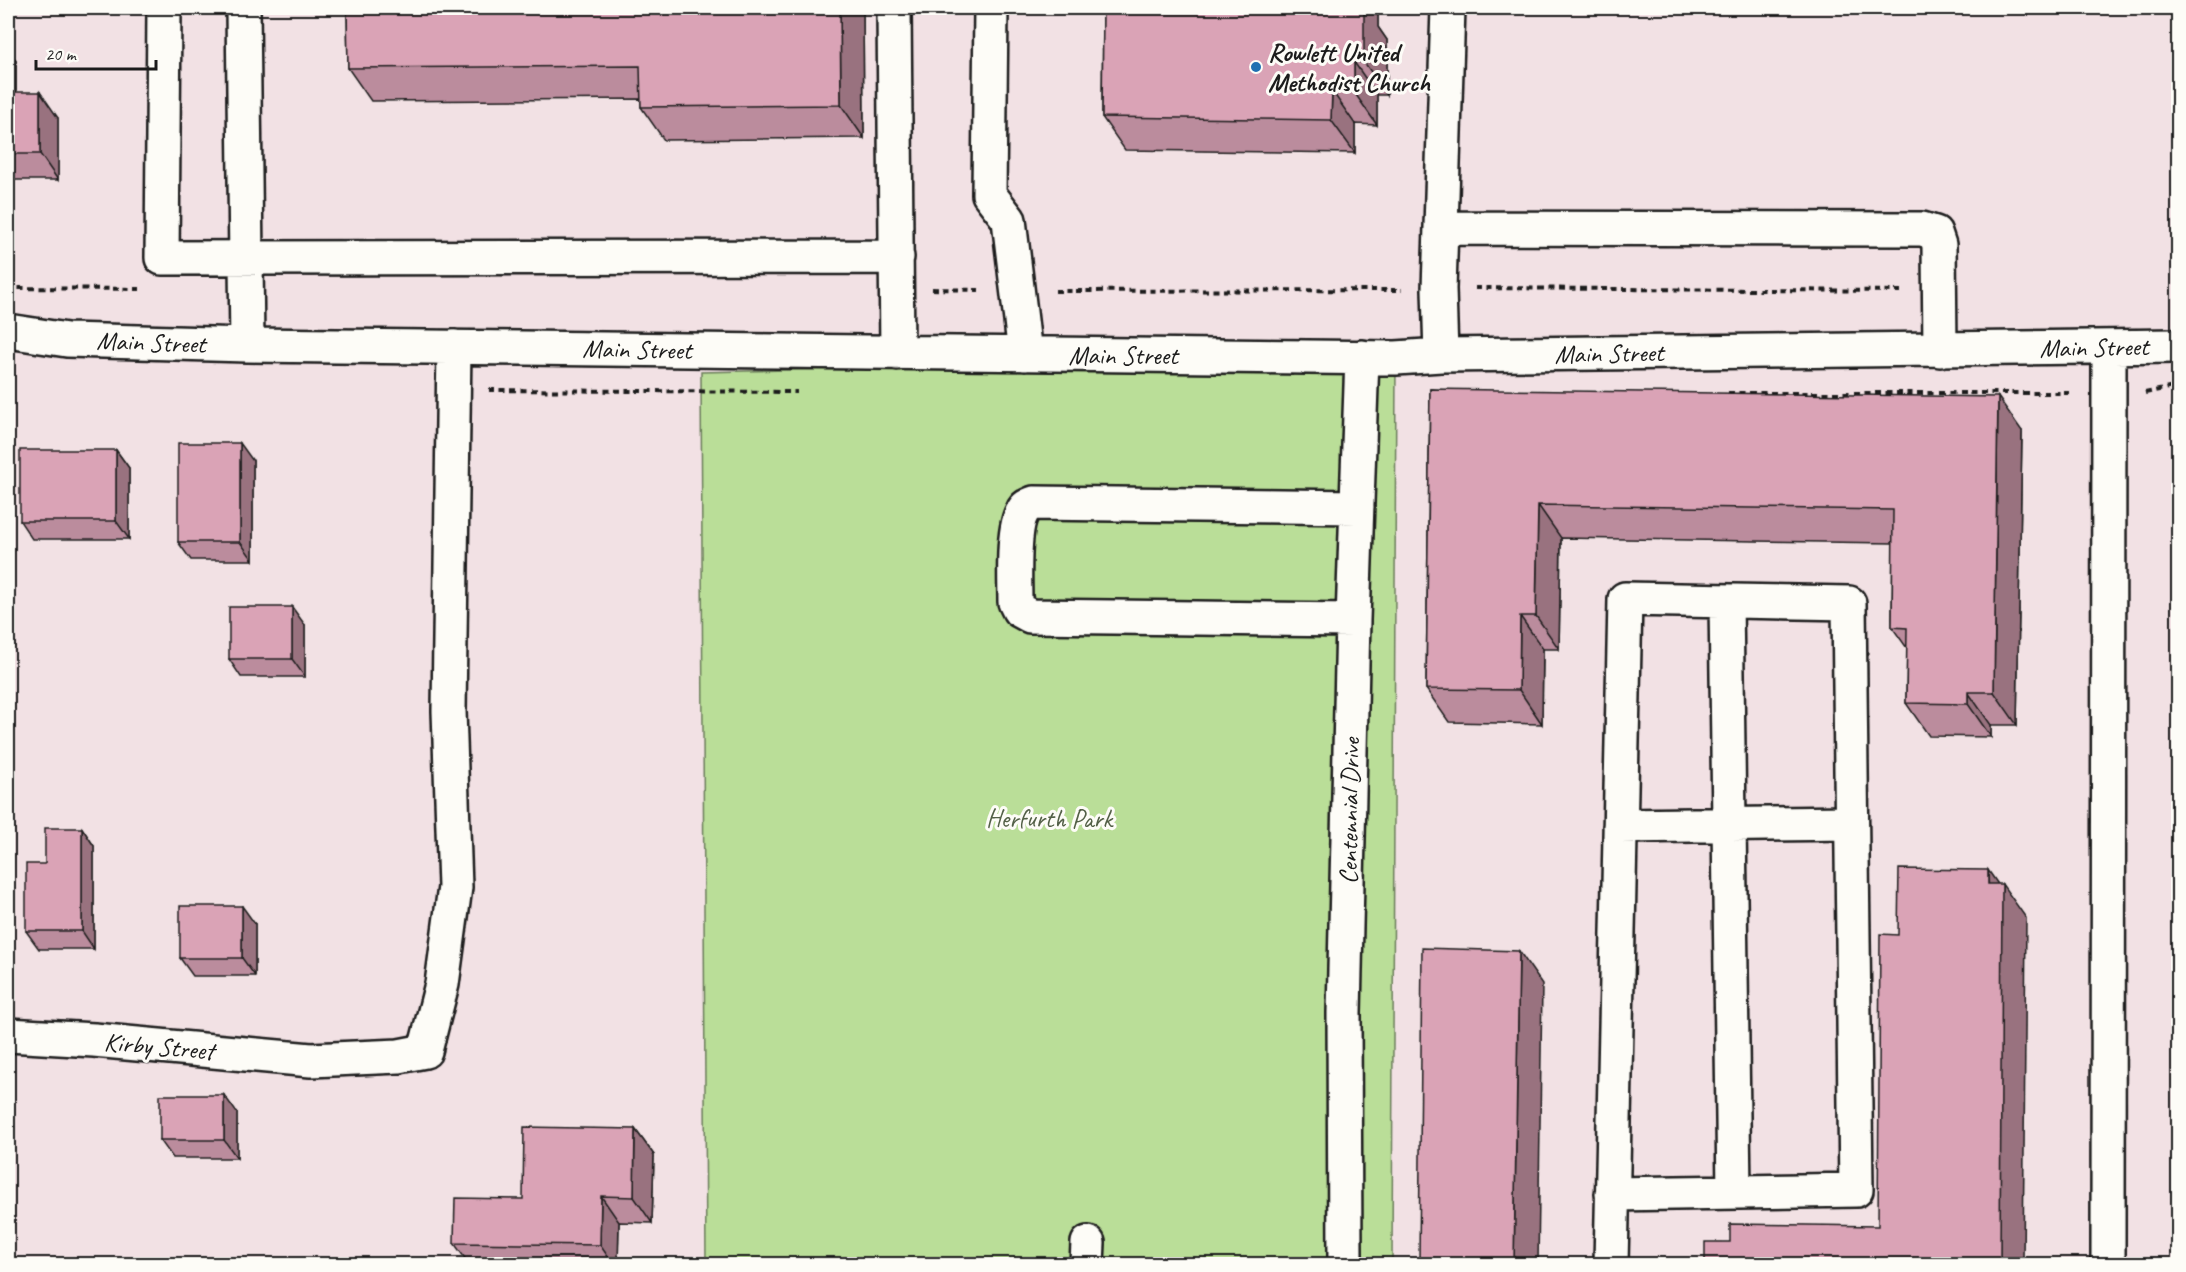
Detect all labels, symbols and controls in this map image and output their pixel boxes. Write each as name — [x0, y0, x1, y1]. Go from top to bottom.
scale bar — [36, 33, 156, 71]
place label: Rowlett United Methodist Church — [1268, 36, 1431, 99]
text: 20 m — [45, 43, 78, 65]
marker: Rowlett United Methodist Church — [1249, 60, 1263, 74]
street label: Main Street — [96, 324, 208, 361]
street label: Main Street — [2039, 330, 2151, 365]
street label: Main Street — [582, 332, 694, 367]
street label: Main Street — [1554, 336, 1666, 371]
street label: Main Street — [1068, 339, 1180, 372]
street label: Centennial Drive — [1332, 736, 1367, 884]
park label: Herfurth Park — [986, 802, 1115, 835]
street label: Kirby Street — [103, 1025, 219, 1068]

